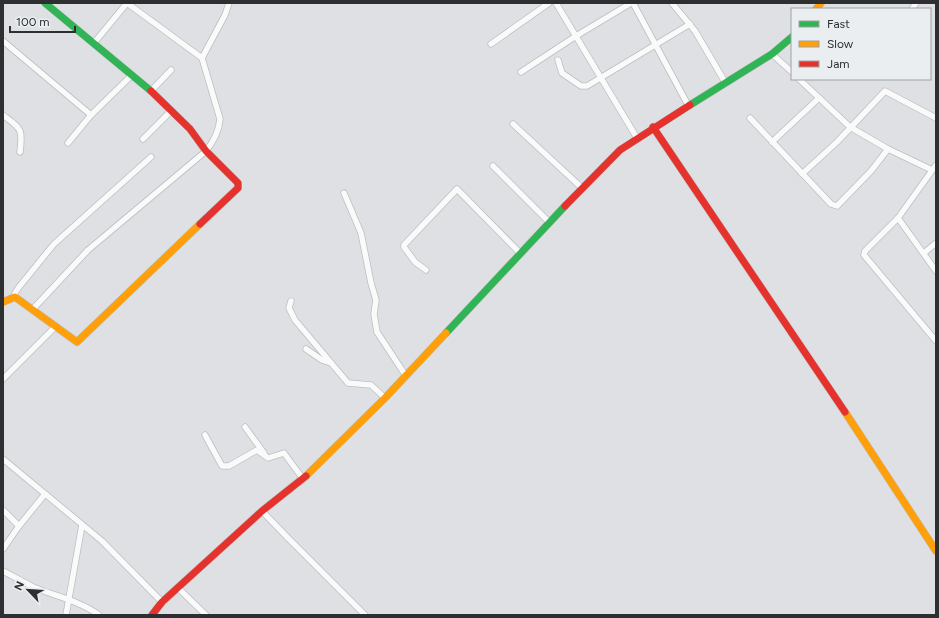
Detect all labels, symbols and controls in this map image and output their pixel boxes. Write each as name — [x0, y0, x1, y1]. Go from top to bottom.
scale bar — [10, 8, 75, 34]
legend — [791, 8, 931, 80]
text: 100 m — [16, 15, 50, 29]
text: Fast — [827, 17, 850, 31]
text: Slow — [827, 37, 854, 51]
text: Jam — [827, 57, 850, 71]
north arrow — [8, 570, 48, 610]
text: N — [12, 579, 27, 593]

